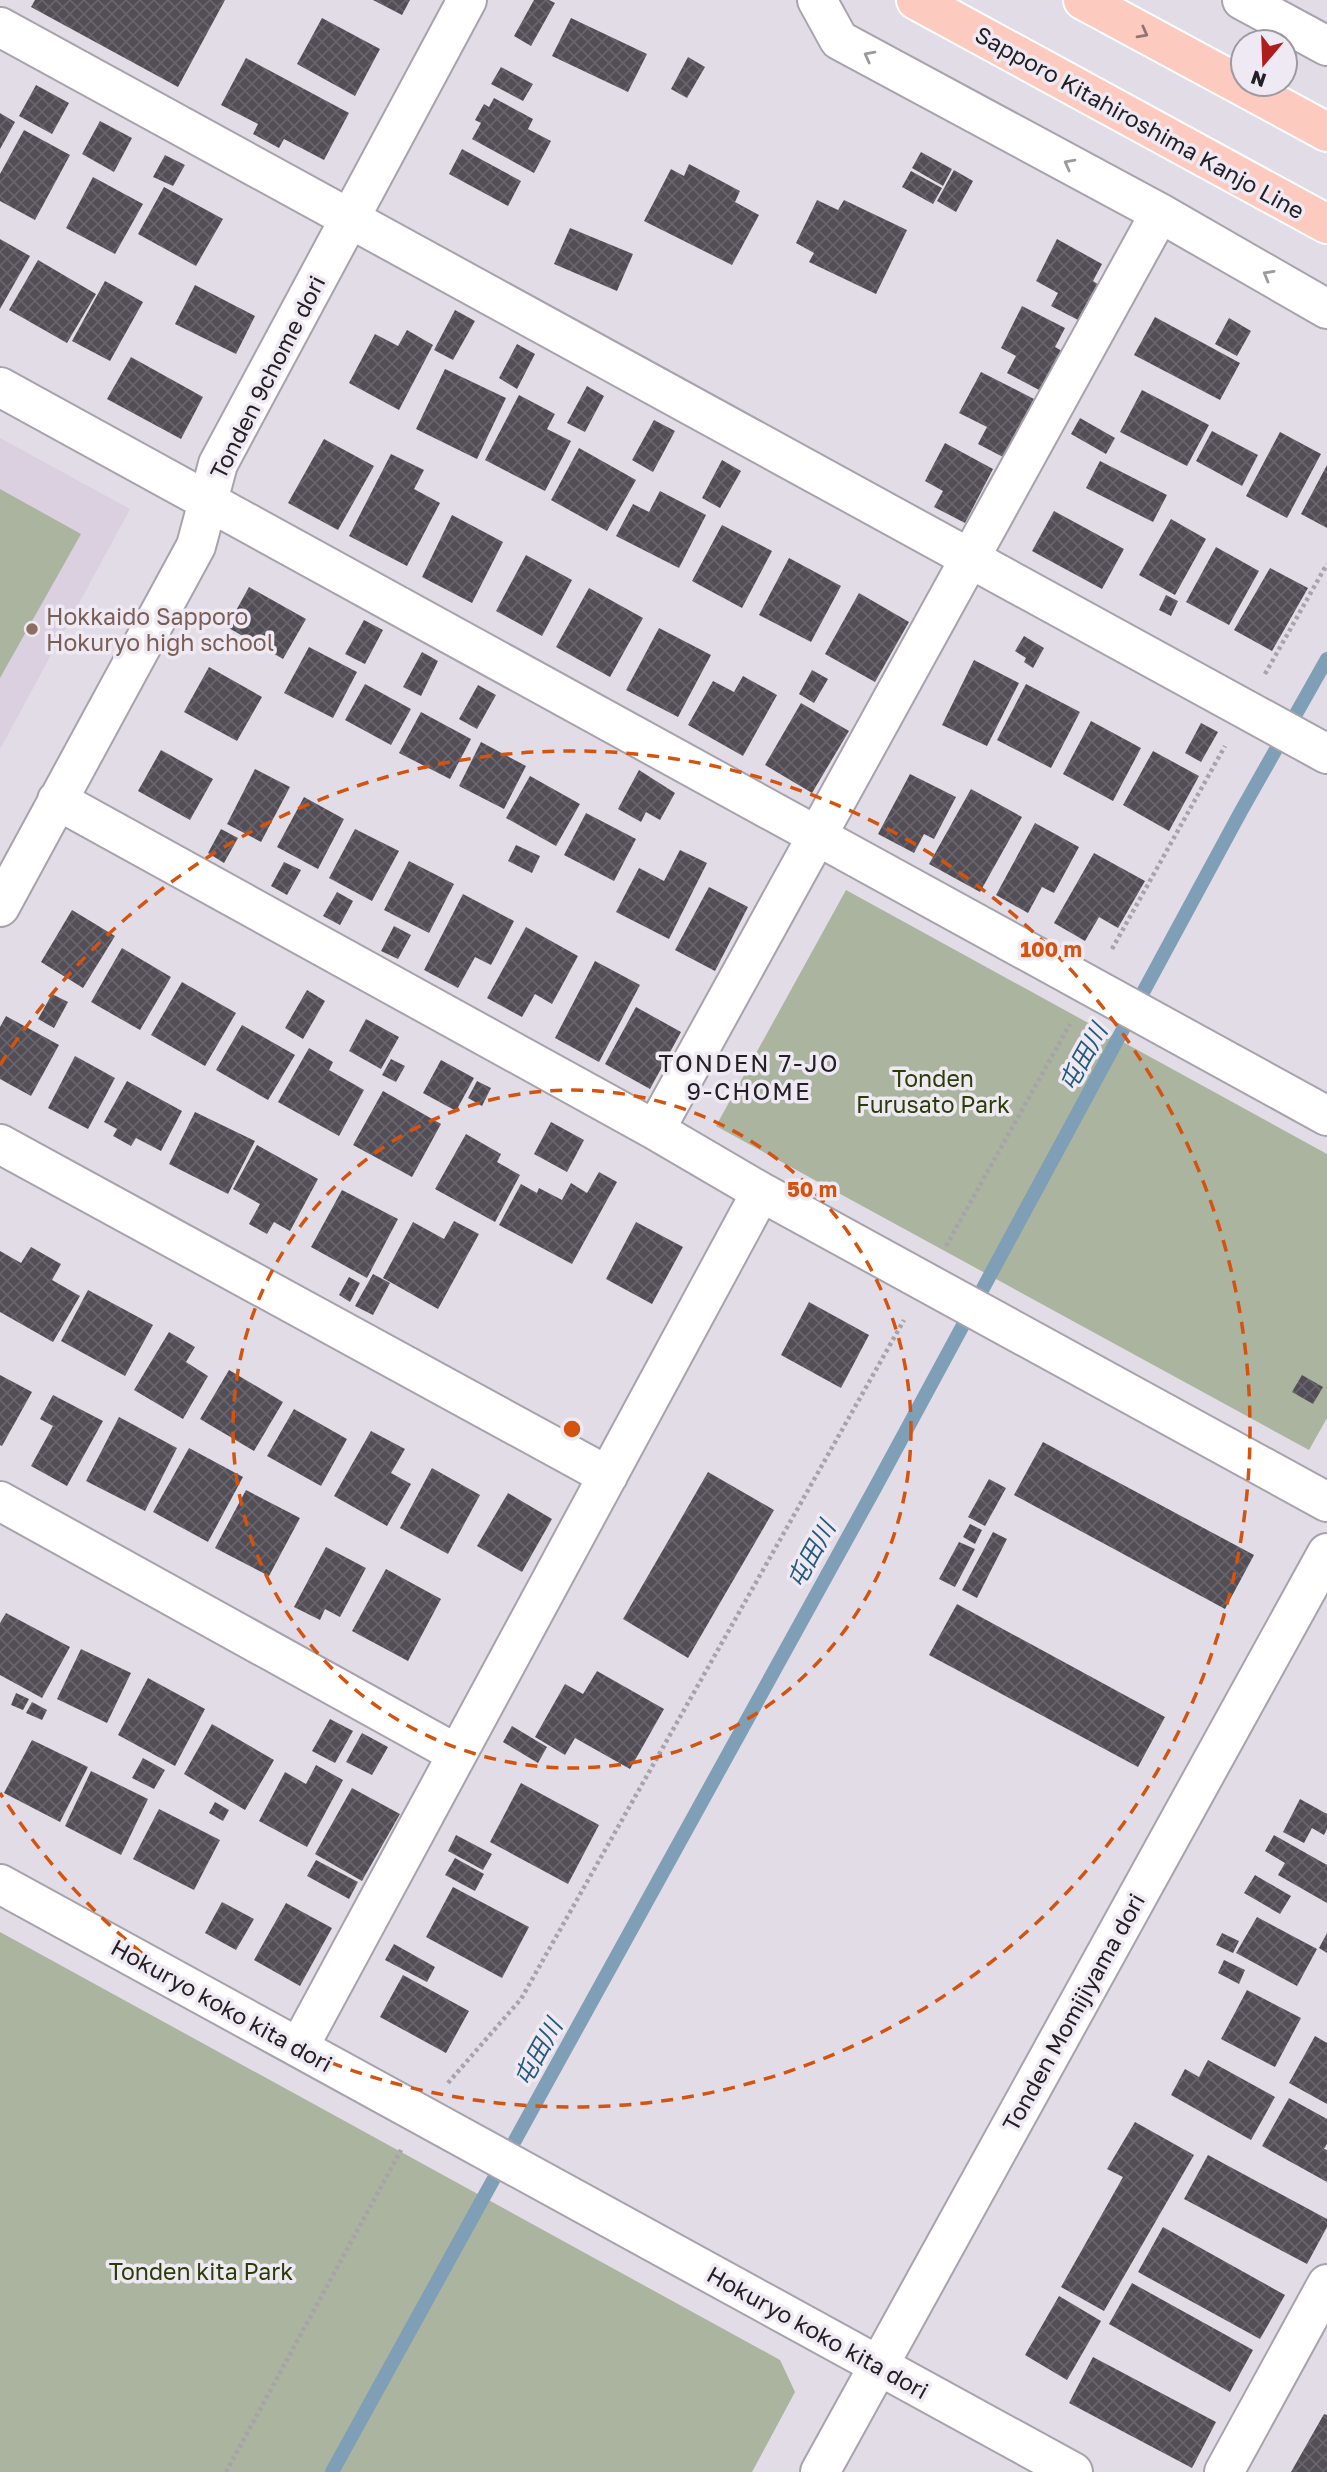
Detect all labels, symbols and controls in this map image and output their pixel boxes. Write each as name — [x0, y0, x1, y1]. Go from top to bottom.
street label: Sapporo Kitahiroshima Kanjo Line — [971, 20, 1309, 224]
one-way arrow — [1136, 24, 1149, 38]
north arrow — [1229, 28, 1299, 98]
one-way arrow — [864, 51, 876, 64]
text: N — [1248, 66, 1269, 93]
one-way arrow — [1064, 159, 1076, 172]
one-way arrow — [1262, 270, 1275, 283]
street label: Tonden 9chome dori — [204, 271, 330, 483]
place label: Hokkaido Sapporo Hokuryo high school — [46, 602, 274, 656]
marker: Hokkaido Sapporo Hokuryo high school — [24, 621, 40, 637]
text: 100 m — [1020, 936, 1082, 962]
water label: 屯田川 — [1052, 1016, 1114, 1096]
district label: TONDEN 7-JO 9-CHOME — [659, 1048, 840, 1105]
park label: Tonden Furusato Park — [856, 1064, 1010, 1118]
text: 50 m — [787, 1176, 837, 1202]
centre of rings — [560, 1417, 584, 1441]
water label: 屯田川 — [780, 1513, 842, 1593]
street label: Tonden Momijiyama dori — [996, 1888, 1150, 2136]
street label: Hokuryo koko kita dori — [107, 1933, 337, 2077]
water label: 屯田川 — [507, 2011, 569, 2091]
park label: Tonden kita Park — [109, 2257, 293, 2285]
street label: Hokuryo koko kita dori — [703, 2260, 933, 2404]

